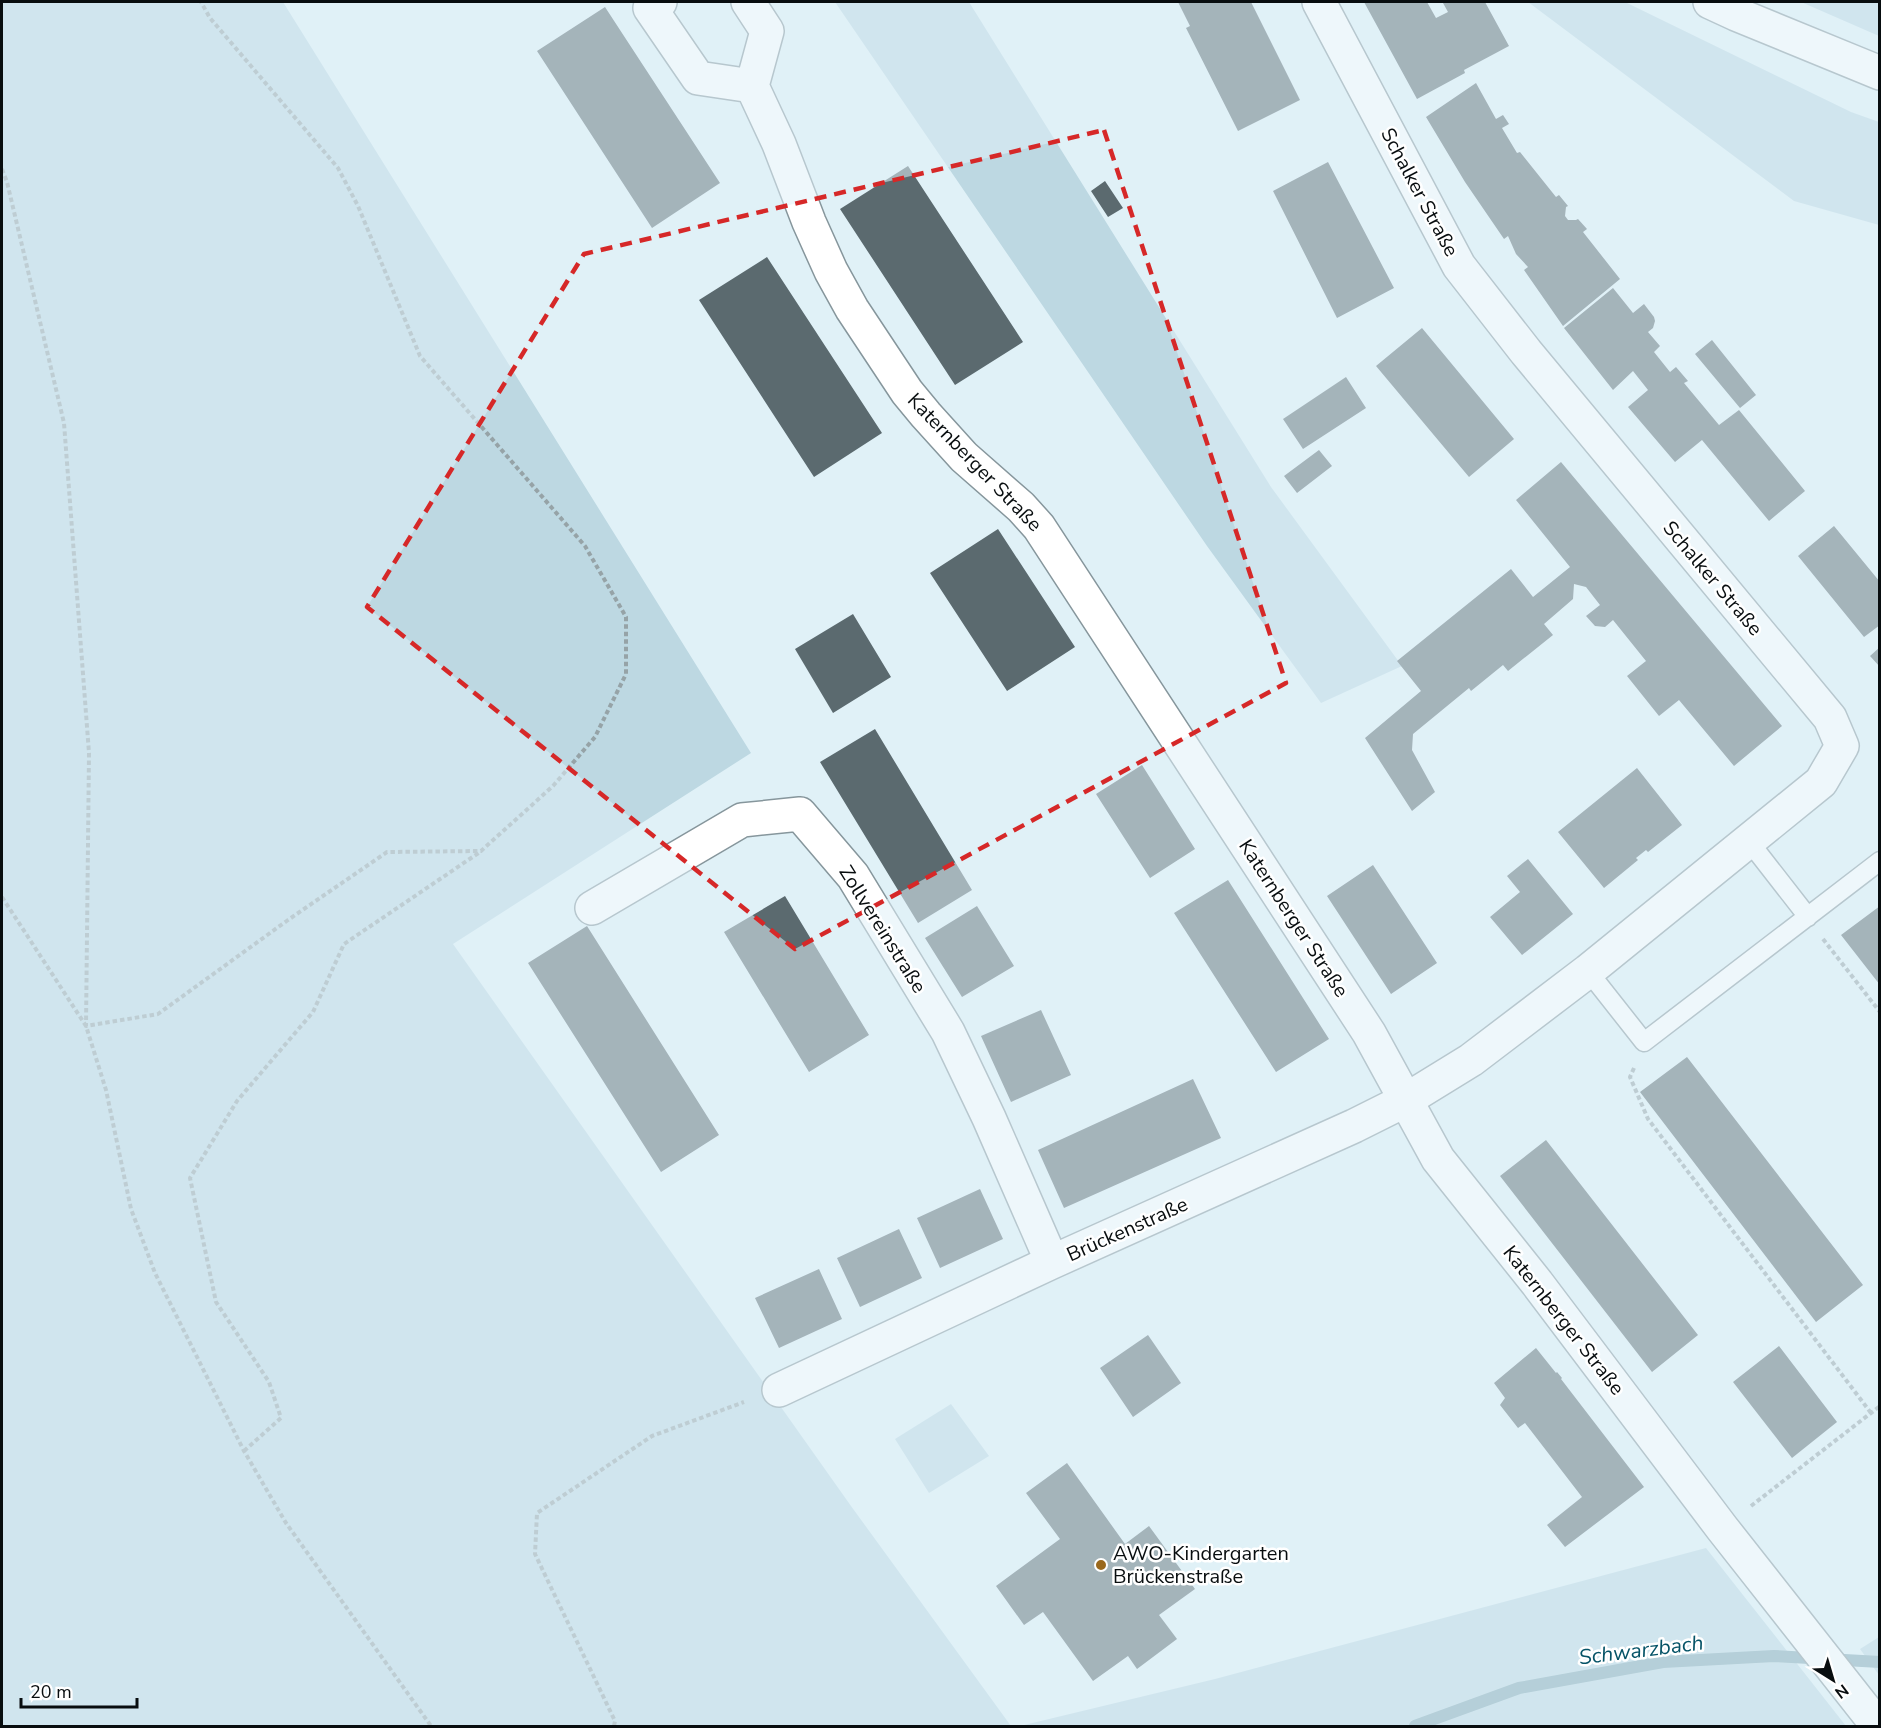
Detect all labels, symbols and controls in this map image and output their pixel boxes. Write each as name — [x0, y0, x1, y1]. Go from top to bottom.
street label: Schalker Straße — [1374, 123, 1465, 261]
street label: Katernberger Straße — [901, 387, 1048, 538]
street label: Schalker Straße — [1657, 515, 1769, 641]
street label: Katernberger Straße — [1232, 834, 1355, 1002]
street label: Zollvereinstraße — [832, 860, 933, 998]
street label: Brückenstraße — [1062, 1191, 1192, 1268]
street label: Katernberger Straße — [1497, 1240, 1631, 1401]
place label: AWO-Kindergarten Brückenstraße — [1113, 1540, 1289, 1590]
marker: AWO-Kindergarten Brückenstraße — [1094, 1558, 1108, 1572]
water label: Schwarzbach — [1577, 1628, 1705, 1672]
north arrow — [1803, 1650, 1863, 1710]
scale bar — [21, 1671, 136, 1709]
text: N — [1830, 1679, 1853, 1704]
text: 20 m — [30, 1680, 72, 1704]

